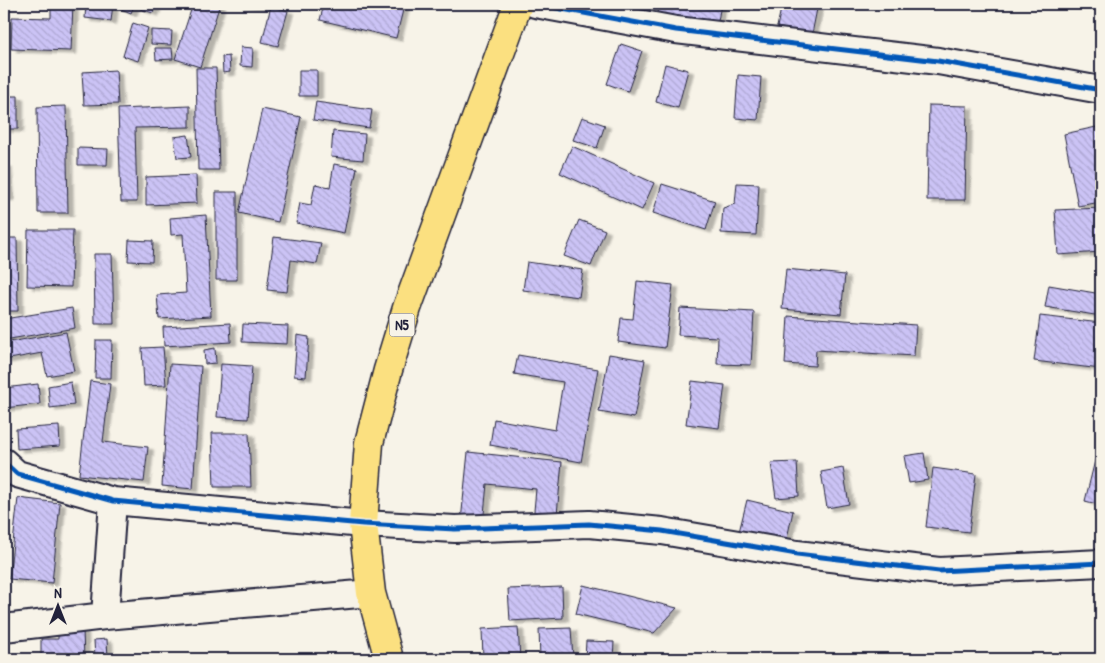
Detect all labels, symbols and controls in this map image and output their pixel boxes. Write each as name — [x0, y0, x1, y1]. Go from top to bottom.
road number: N5 — [390, 314, 414, 336]
north arrow — [32, 580, 82, 630]
text: N — [54, 583, 62, 602]

